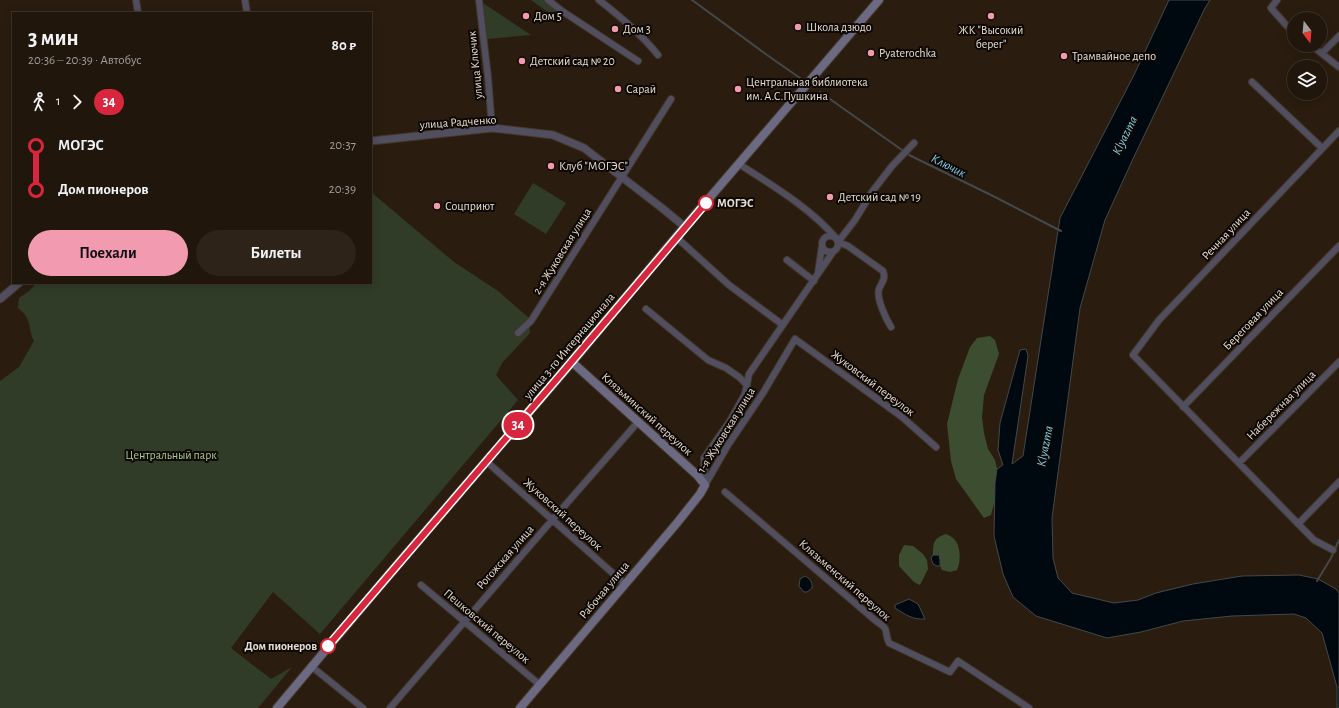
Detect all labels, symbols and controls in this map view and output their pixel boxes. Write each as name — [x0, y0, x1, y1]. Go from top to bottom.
place label: Дом 5 — [534, 10, 562, 22]
marker: Дом 5 — [521, 11, 531, 21]
marker: ЖК "Высокий берег" — [986, 11, 996, 21]
north arrow — [1287, 12, 1327, 52]
map controls — [1287, 12, 1327, 100]
place label: Школа дзюдо — [806, 21, 872, 33]
marker: Школа дзюдо — [793, 22, 803, 32]
place label: Дом 3 — [623, 23, 651, 35]
marker: Дом 3 — [610, 24, 620, 34]
place label: ЖК "Высокий берег" — [959, 24, 1023, 50]
text: 3 мин — [28, 27, 79, 49]
street label: улица Ключик — [465, 30, 486, 101]
text: 80 ₽ — [332, 38, 356, 53]
place label: Pyaterochka — [879, 47, 937, 60]
marker: Pyaterochka — [866, 48, 876, 58]
place label: Трамвайное депо — [1072, 50, 1156, 62]
marker: Трамвайное депо — [1059, 51, 1069, 61]
text: 20:36 – 20:39 · Автобус — [28, 54, 142, 67]
place label: Детский сад № 20 — [530, 55, 615, 67]
marker: Детский сад № 20 — [517, 56, 527, 66]
button: layers — [1287, 60, 1327, 100]
place label: Центральная библиотека им. А.С.Пушкина — [746, 76, 868, 103]
place label: Сарай — [626, 83, 656, 95]
marker: Сарай — [613, 84, 623, 94]
marker: Центральная библиотека им. А.С.Пушкина — [733, 84, 743, 94]
icon: walk — [28, 91, 50, 113]
icon: forward — [66, 91, 88, 113]
text: 1 — [56, 95, 60, 108]
text: 34 — [102, 95, 116, 109]
street label: улица Радченко — [418, 113, 497, 132]
water label: Klyazma — [1110, 114, 1140, 157]
text: МОГЭС — [58, 138, 104, 153]
text: 20:37 — [329, 139, 356, 152]
water label: Ключик — [929, 152, 968, 181]
place label: Клуб "МОГЭС" — [559, 160, 628, 173]
marker: Клуб "МОГЭС" — [546, 161, 556, 171]
text: Дом пионеров — [58, 182, 149, 197]
text: 20:39 — [329, 183, 356, 196]
place label: Детский сад № 19 — [838, 191, 921, 203]
marker: Детский сад № 19 — [825, 192, 835, 202]
marker: МОГЭС — [698, 195, 714, 211]
place label: МОГЭС — [717, 197, 754, 209]
place label: Соцприют — [445, 200, 495, 212]
marker: Соцприют — [432, 201, 442, 211]
street label: 2-я Жуковская улица — [531, 205, 595, 297]
street label: Речная улица — [1200, 206, 1254, 262]
button: Поехали — [28, 230, 188, 276]
button: Билеты — [196, 230, 356, 276]
street label: Береговая улица — [1221, 285, 1286, 353]
street label: улица 3-го Интернационала — [521, 290, 618, 403]
street label: Жуковский переулок — [828, 348, 917, 419]
street label: Набережная улица — [1244, 368, 1319, 443]
street label: Клязьминский переулок — [599, 370, 695, 459]
street label: 1-я Жуковская улица — [695, 385, 758, 475]
line badge: 34 — [500, 412, 536, 438]
text: 34 — [511, 418, 525, 432]
water label: Klyazma — [1035, 425, 1056, 468]
park label: Центральный парк — [125, 449, 217, 461]
street label: Жуковский переулок — [521, 476, 605, 553]
street label: Рогожская улица — [474, 522, 537, 592]
street label: Клязьменский переулок — [796, 537, 893, 624]
street label: Рабочая улица — [577, 559, 632, 621]
street label: Пешковский переулок — [441, 587, 533, 666]
marker: Дом пионеров — [320, 638, 336, 654]
place label: Дом пионеров — [245, 640, 317, 652]

